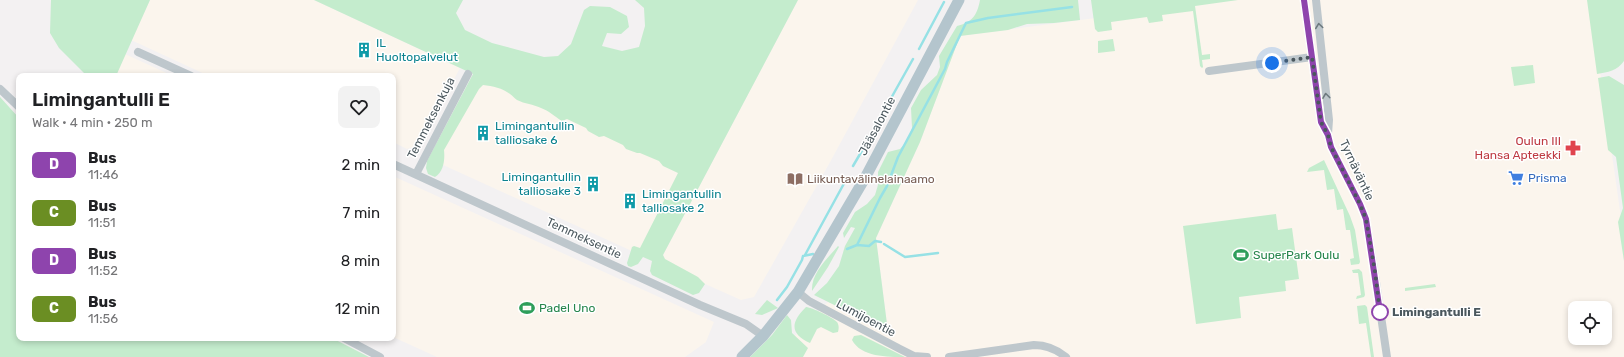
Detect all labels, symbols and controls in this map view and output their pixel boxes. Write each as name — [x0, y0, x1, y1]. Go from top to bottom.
one-way arrow — [1315, 23, 1324, 29]
place label: IL Huoltopalvelut — [376, 36, 458, 64]
building icon: IL Huoltopalvelut — [355, 41, 373, 59]
your location — [1262, 53, 1282, 73]
street label: Temmeksenkuja — [404, 75, 458, 161]
button: heart — [338, 86, 380, 128]
text: Limingantulli E — [32, 88, 170, 111]
one-way arrow — [1322, 93, 1331, 100]
street label: Jääsalontie — [856, 94, 899, 158]
text: Walk · 4 min · 250 m — [32, 115, 153, 130]
place label: Limingantullin talliosake 6 — [495, 119, 574, 147]
building icon: Limingantullin talliosake 6 — [474, 124, 492, 142]
place label: Oulun III Hansa Apteekki — [1475, 134, 1561, 162]
street label: Tyrnäväntie — [1337, 137, 1377, 203]
pharmacy icon: Oulun III Hansa Apteekki — [1564, 139, 1582, 157]
text: Bus — [88, 149, 116, 167]
text: D — [49, 156, 59, 173]
text: 2 min — [341, 156, 380, 174]
text: 11:46 — [88, 167, 118, 182]
supermarket icon: Prisma — [1507, 169, 1525, 187]
place label: Limingantullin talliosake 3 — [502, 170, 581, 198]
library icon: Liikuntavälinelainaamo — [786, 170, 804, 188]
place label: Prisma — [1528, 171, 1567, 185]
place label: Liikuntavälinelainaamo — [807, 172, 935, 186]
building icon: Limingantullin talliosake 3 — [584, 175, 602, 193]
place label: Limingantullin talliosake 2 — [642, 187, 721, 215]
building icon: Limingantullin talliosake 2 — [621, 192, 639, 210]
text: Bus — [88, 197, 116, 215]
text: C — [49, 204, 59, 221]
text: 7 min — [343, 204, 380, 222]
text: 11:51 — [88, 215, 116, 230]
street label: Temmeksentie — [544, 215, 624, 262]
text: Bus — [88, 245, 116, 263]
sports icon: SuperPark Oulu — [1232, 246, 1250, 264]
place label: SuperPark Oulu — [1253, 248, 1339, 262]
text: D — [49, 252, 59, 269]
text: 8 min — [341, 252, 380, 270]
text: 11:52 — [88, 263, 118, 278]
text: Bus — [88, 293, 116, 311]
street label: Lumijoentie — [834, 296, 898, 340]
sports icon: Padel Uno — [518, 299, 536, 317]
text: C — [49, 300, 59, 317]
text: 12 min — [335, 300, 380, 318]
place label: Padel Uno — [539, 301, 596, 315]
map controls — [1568, 301, 1612, 345]
button: locate — [1568, 301, 1612, 345]
marker: Limingantulli E — [1371, 303, 1389, 321]
place label: Limingantulli E — [1392, 305, 1481, 319]
text: 11:56 — [88, 311, 118, 326]

